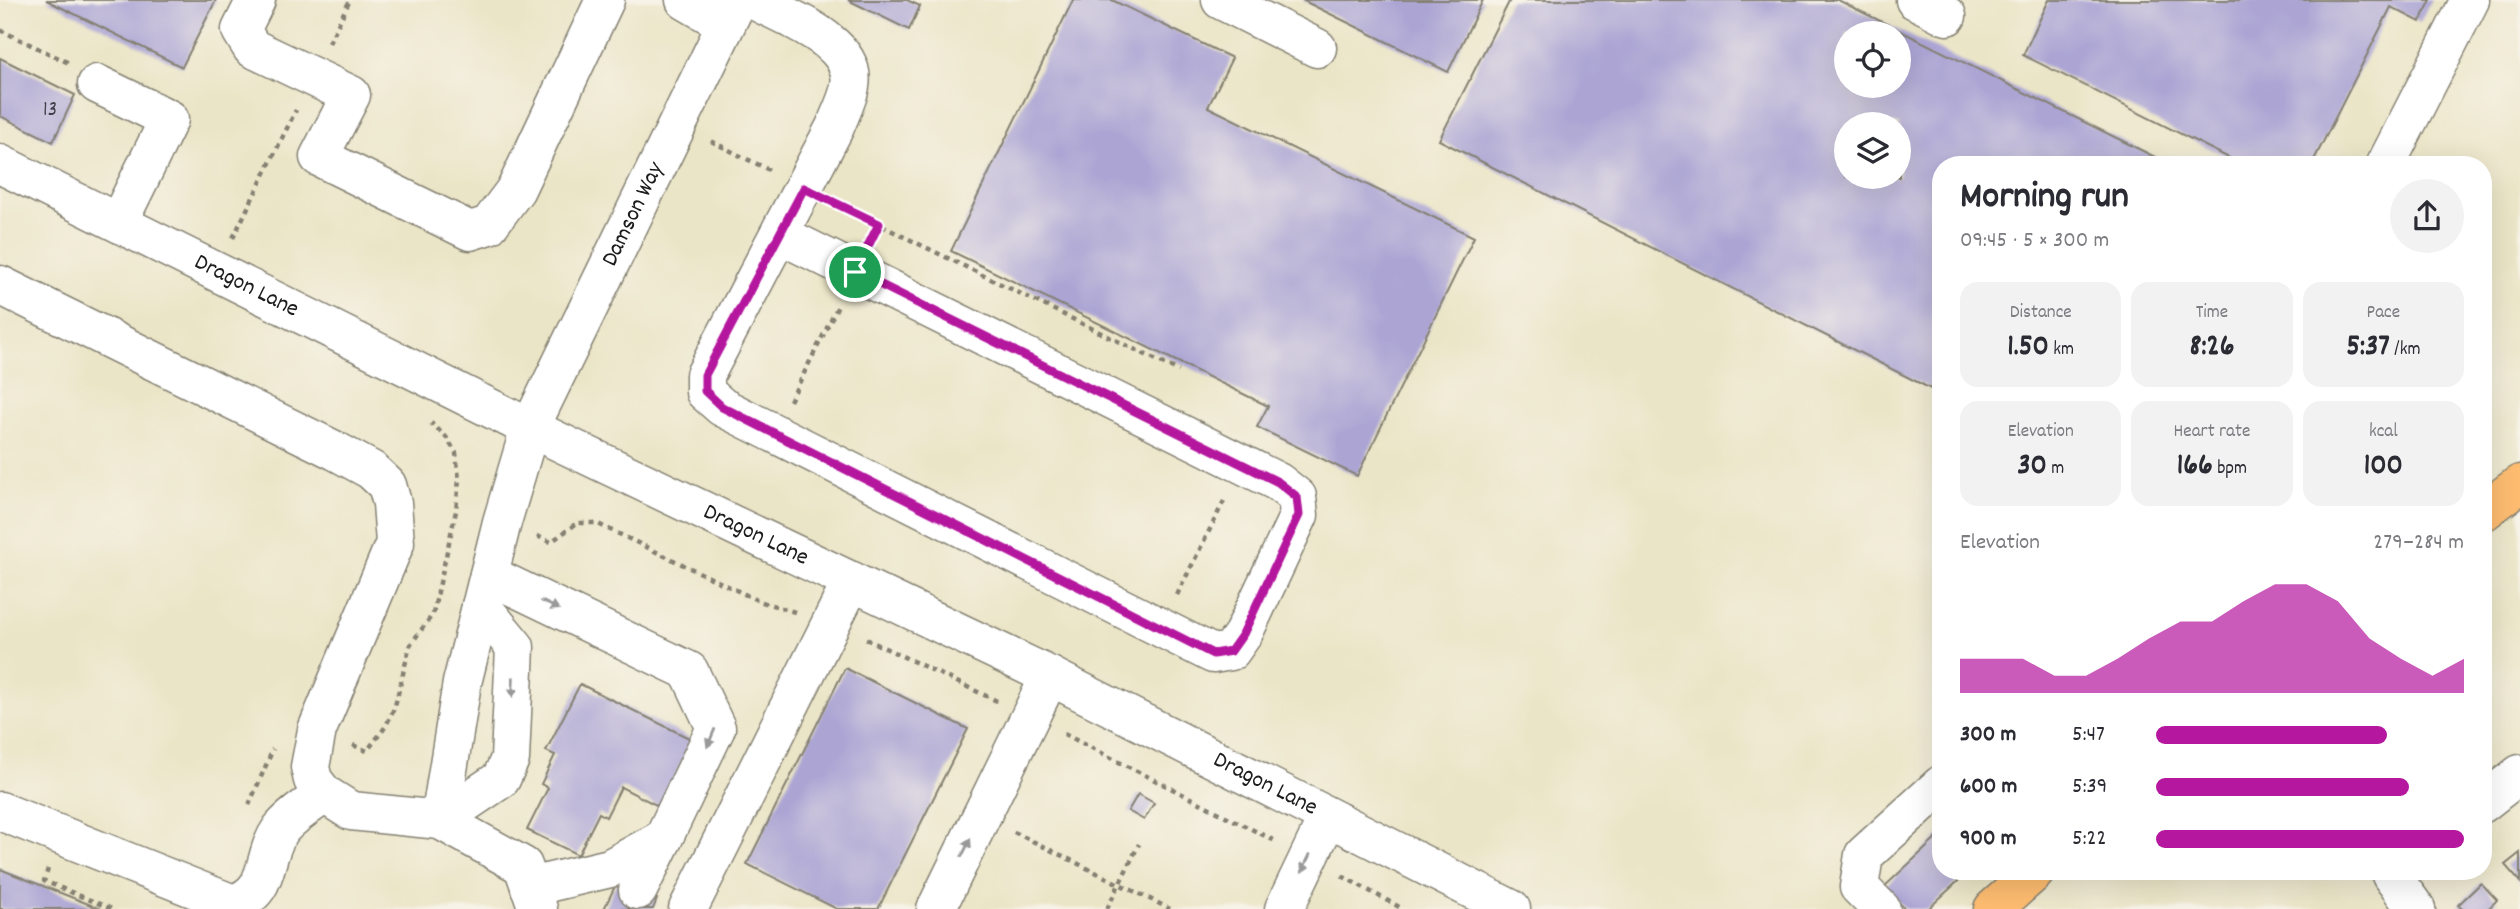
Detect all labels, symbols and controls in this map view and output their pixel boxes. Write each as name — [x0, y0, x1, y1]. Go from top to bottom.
map controls — [1834, 21, 1911, 189]
button: locate — [1834, 21, 1911, 98]
house number: 13 — [43, 96, 57, 126]
button: layers — [1834, 112, 1911, 189]
street label: Damson Way — [594, 156, 674, 273]
text: Morning run — [1960, 171, 2129, 226]
button: share — [2390, 179, 2464, 253]
text: 09:45 · 5 × 300 m — [1960, 225, 2109, 258]
pin — [825, 242, 885, 302]
street label: Dragon Lane — [188, 246, 304, 327]
icon: arrive — [836, 253, 874, 291]
text: Distance — [2010, 300, 2072, 327]
text: Time — [2196, 300, 2228, 327]
text: Pace — [2367, 300, 2400, 327]
text: 1.50 — [2007, 327, 2049, 370]
text: 8:26 — [2190, 327, 2234, 370]
text: 5:37 — [2346, 327, 2390, 370]
text: km — [2049, 337, 2074, 364]
text: /km — [2390, 337, 2420, 364]
text: Elevation — [2008, 419, 2074, 446]
text: Heart rate — [2174, 419, 2250, 446]
text: kcal — [2369, 419, 2398, 446]
text: 30 — [2017, 446, 2047, 489]
text: 166 — [2177, 446, 2213, 489]
text: 100 — [2364, 446, 2403, 489]
text: m — [2047, 456, 2064, 483]
text: bpm — [2213, 456, 2247, 483]
street label: Dragon Lane — [697, 496, 814, 575]
text: Elevation — [1960, 527, 2040, 560]
text: 279–284 m — [2373, 527, 2464, 560]
one-way arrow — [540, 599, 560, 610]
one-way arrow — [507, 676, 518, 698]
text: 300 m — [1960, 719, 2016, 752]
text: 5:47 — [2072, 719, 2105, 752]
one-way arrow — [705, 728, 717, 748]
street label: Dragon Lane — [1207, 744, 1323, 825]
text: 600 m — [1960, 771, 2017, 804]
text: 5:39 — [2072, 771, 2107, 804]
text: 900 m — [1960, 823, 2017, 856]
text: 5:22 — [2072, 823, 2107, 856]
one-way arrow — [960, 837, 971, 858]
one-way arrow — [1300, 853, 1312, 873]

